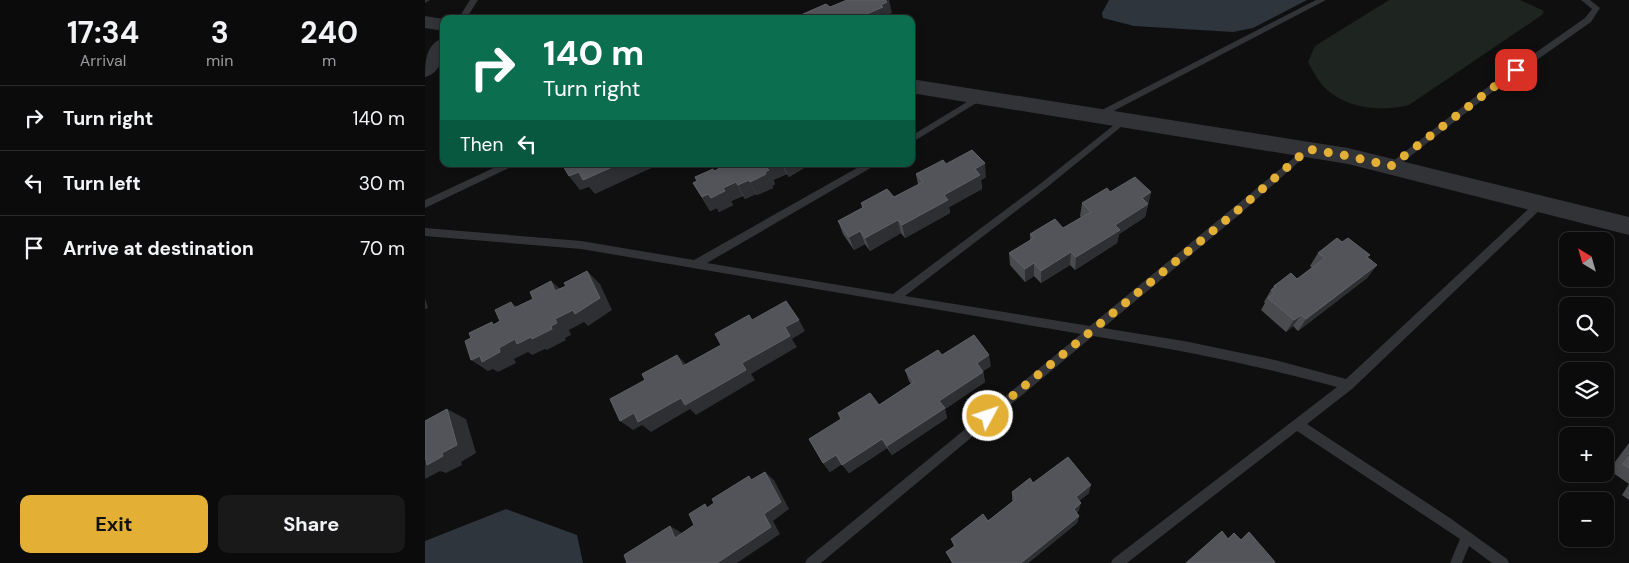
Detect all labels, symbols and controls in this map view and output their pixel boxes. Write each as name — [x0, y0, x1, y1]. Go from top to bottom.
text: 17:34 — [67, 13, 139, 52]
text: 3 — [211, 13, 229, 52]
text: 240 — [300, 13, 358, 52]
text: 140 m — [543, 30, 644, 76]
icon: right — [460, 35, 525, 100]
pin — [1495, 49, 1537, 91]
text: Arrival — [80, 50, 126, 71]
text: min — [206, 50, 233, 71]
text: m — [322, 50, 336, 71]
icon: arrive — [1502, 56, 1530, 84]
text: Turn right — [543, 74, 640, 103]
icon: right — [20, 104, 48, 132]
text: Turn right — [63, 106, 153, 131]
text: 140 m — [353, 106, 405, 131]
icon: left — [513, 130, 541, 158]
text: Then — [460, 132, 503, 157]
icon: left — [20, 169, 48, 197]
text: Turn left — [63, 171, 141, 196]
text: 30 m — [359, 171, 405, 196]
north arrow — [1559, 232, 1614, 288]
map controls — [1559, 232, 1614, 547]
icon: arrive — [20, 234, 48, 262]
text: Arrive at destination — [63, 236, 254, 261]
text: 70 m — [360, 236, 405, 261]
button: search — [1559, 297, 1614, 352]
button: layers — [1559, 362, 1614, 417]
position arrow — [961, 389, 1013, 441]
button: + — [1559, 427, 1614, 482]
button: − — [1559, 492, 1614, 547]
button: Exit — [20, 495, 208, 553]
button: Share — [218, 495, 405, 553]

